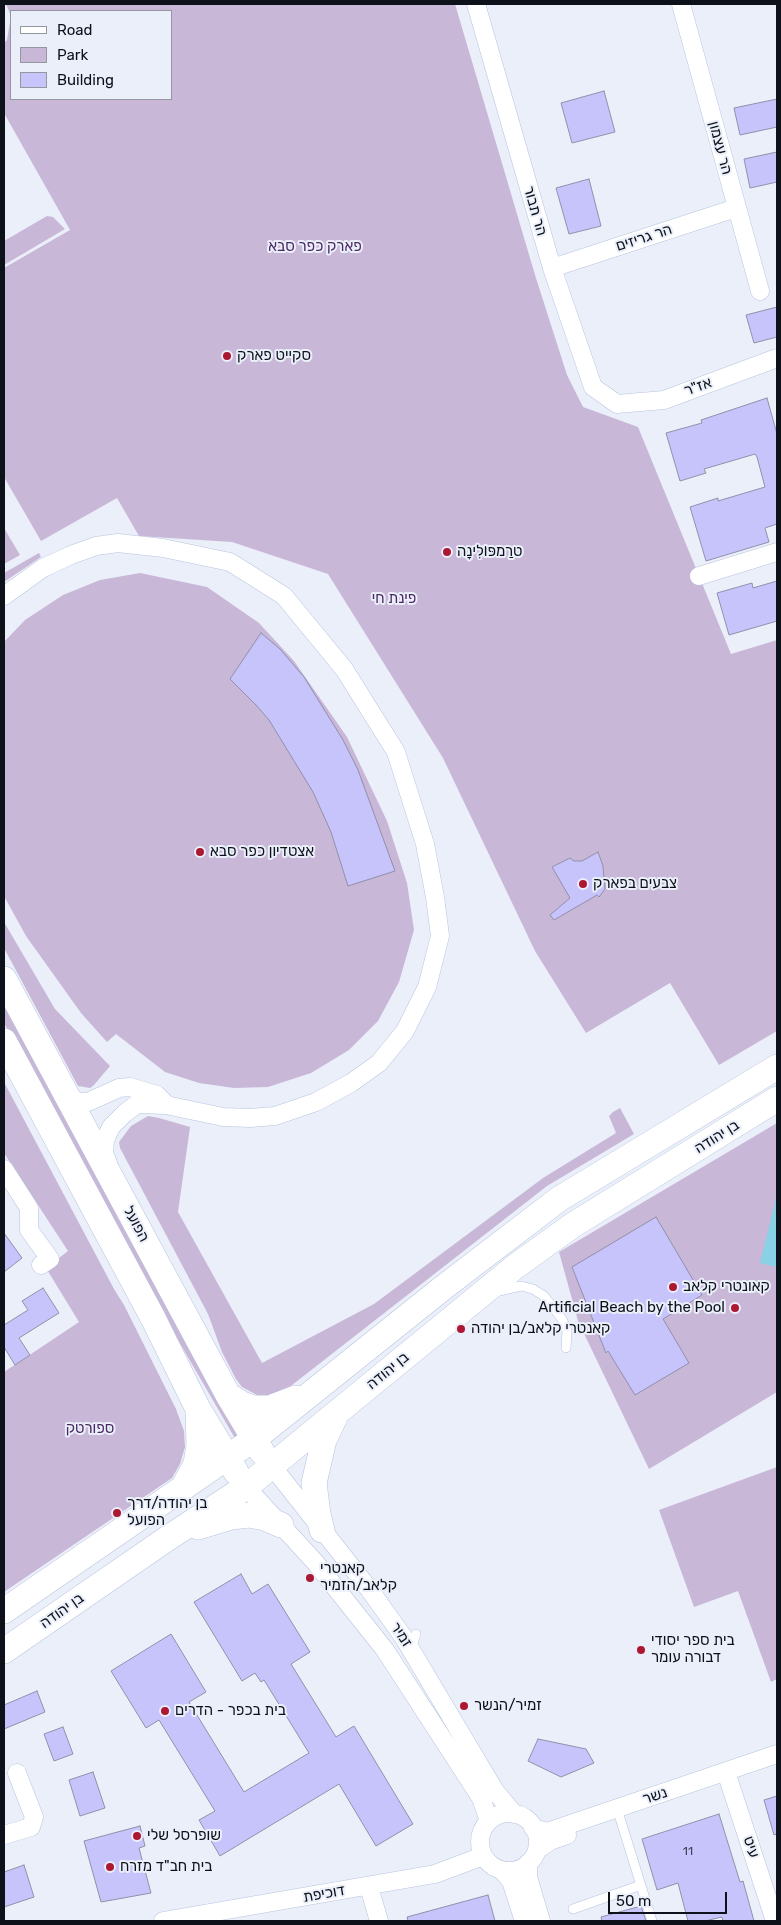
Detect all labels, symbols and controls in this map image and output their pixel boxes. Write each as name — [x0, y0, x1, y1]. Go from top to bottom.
legend — [10, 10, 172, 100]
text: Road — [57, 21, 93, 39]
text: Park — [57, 46, 88, 64]
text: Building — [57, 71, 114, 89]
street label: הר עצמון — [704, 119, 736, 177]
street label: הר תבור — [519, 184, 551, 238]
street label: הר גריזים — [614, 220, 674, 256]
park label: פארק כפר סבא — [268, 238, 362, 256]
place label: סקייט פארק — [237, 347, 311, 365]
marker: סקייט פארק — [221, 350, 233, 362]
street label: אז"ר — [682, 374, 714, 400]
place label: טרַמפּוֹלִינָה — [457, 543, 522, 561]
marker: טרַמפּוֹלִינָה — [441, 546, 453, 558]
park label: פינת חי — [372, 590, 416, 608]
place label: אצטדיון כפר סבא — [210, 843, 314, 861]
marker: אצטדיון כפר סבא — [194, 846, 206, 858]
place label: צבעים בפארק — [593, 875, 677, 893]
marker: צבעים בפארק — [577, 878, 589, 890]
street label: בן יהודה — [691, 1116, 743, 1158]
street label: הפועל — [119, 1203, 153, 1245]
place label: קאונטרי קלאב — [683, 1278, 770, 1296]
marker: קאונטרי קלאב — [667, 1281, 679, 1293]
place label: Artificial Beach by the Pool — [538, 1299, 725, 1317]
marker: Artificial Beach by the Pool — [729, 1302, 741, 1314]
place label: קאנטרי קלאב/בן יהודה — [471, 1320, 611, 1338]
marker: קאנטרי קלאב/בן יהודה — [455, 1323, 467, 1335]
street label: בן יהודה — [363, 1348, 413, 1394]
park label: ספורטק — [66, 1420, 114, 1438]
place label: בן יהודה/דרך הפועל — [127, 1495, 207, 1530]
marker: בן יהודה/דרך הפועל — [111, 1507, 123, 1519]
place label: קאנטרי קלאב/הזמיר — [320, 1560, 397, 1595]
marker: קאנטרי קלאב/הזמיר — [304, 1572, 316, 1584]
street label: בן יהודה — [37, 1589, 87, 1633]
street label: זמיר — [386, 1619, 416, 1651]
place label: בית ספר יסודי דבורה עומר — [651, 1632, 735, 1667]
marker: בית ספר יסודי דבורה עומר — [635, 1644, 647, 1656]
place label: זמיר/הנשר — [474, 1697, 542, 1715]
marker: זמיר/הנשר — [458, 1700, 470, 1712]
place label: בית בכפר - הדרים — [175, 1702, 286, 1720]
marker: בית בכפר - הדרים — [159, 1705, 171, 1717]
street label: נשר — [640, 1784, 670, 1808]
place label: שופרסל שלי — [147, 1827, 221, 1845]
marker: שופרסל שלי — [131, 1830, 143, 1842]
street label: עיט — [739, 1834, 763, 1860]
house number: 11 — [683, 1845, 693, 1859]
place label: בית חב"ד מזרח — [120, 1858, 212, 1876]
marker: בית חב"ד מזרח — [104, 1861, 116, 1873]
street label: דוכיפת — [302, 1881, 346, 1907]
scale bar — [611, 1882, 730, 1914]
text: 50 m — [616, 1892, 651, 1910]

